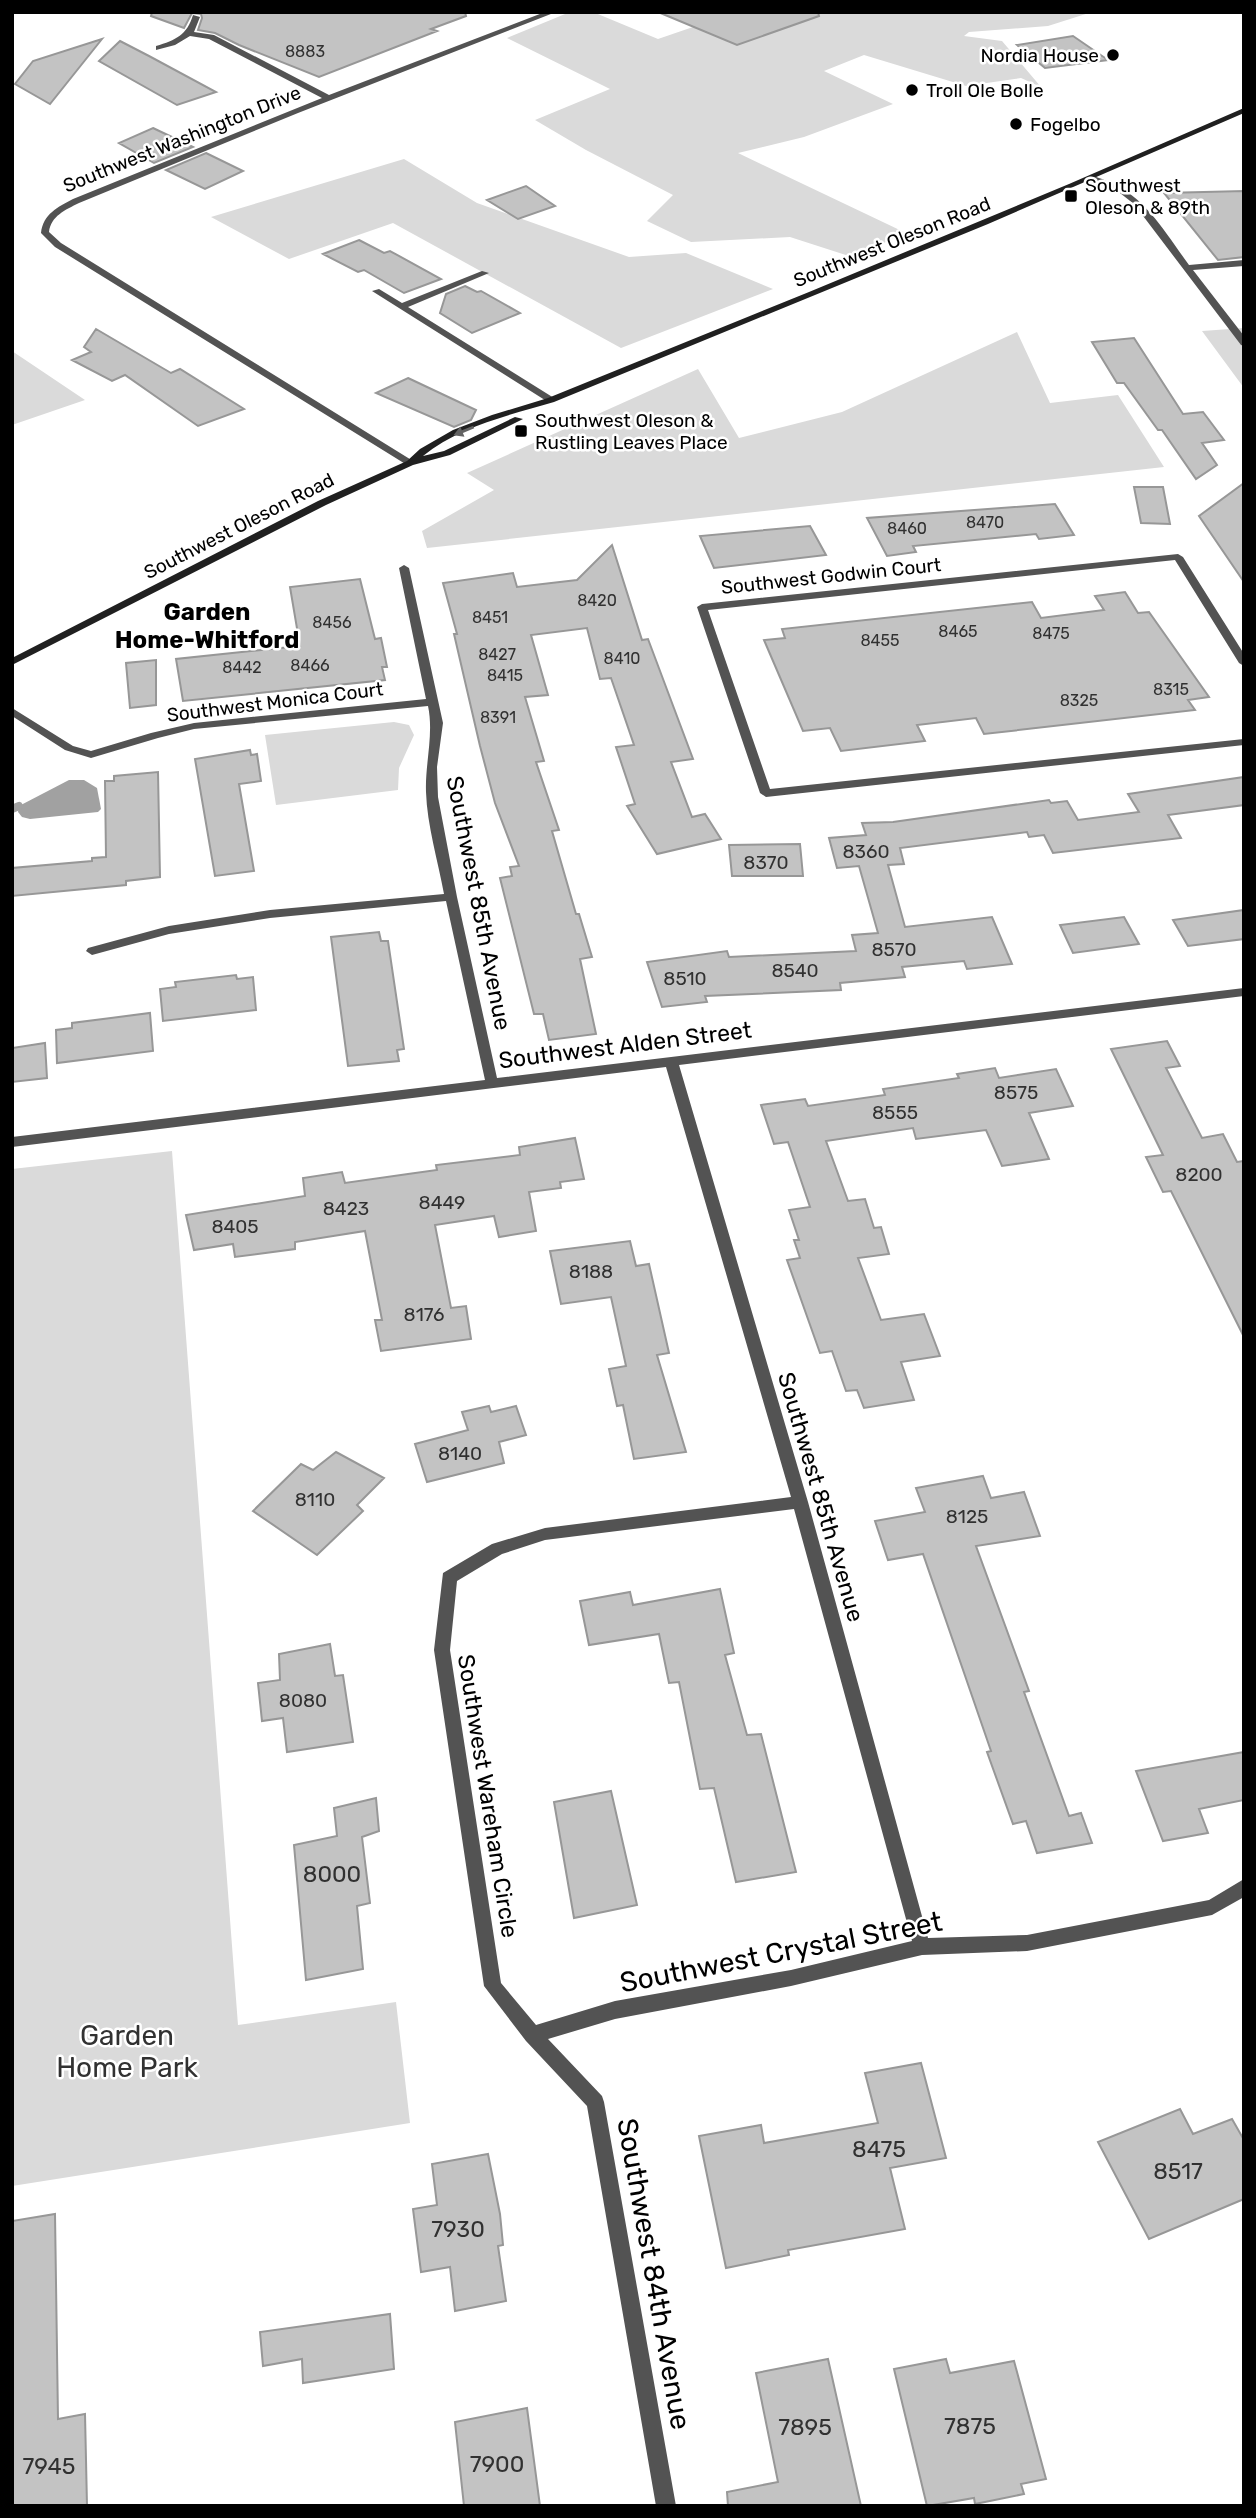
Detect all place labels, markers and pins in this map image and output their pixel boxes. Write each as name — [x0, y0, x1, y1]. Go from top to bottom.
place label: Nordia House — [981, 44, 1099, 67]
marker: Nordia House — [1105, 47, 1121, 63]
place label: Troll Ole Bolle — [926, 79, 1044, 102]
marker: Troll Ole Bolle — [904, 82, 920, 98]
place label: Fogelbo — [1030, 113, 1101, 136]
marker: Fogelbo — [1008, 116, 1024, 132]
place label: Southwest Oleson & 89th — [1085, 174, 1210, 219]
marker: Southwest Oleson & 89th — [1063, 188, 1079, 204]
place label: Southwest Oleson & Rustling Leaves Place — [535, 409, 728, 454]
marker: Southwest Oleson & Rustling Leaves Place — [513, 423, 529, 439]

